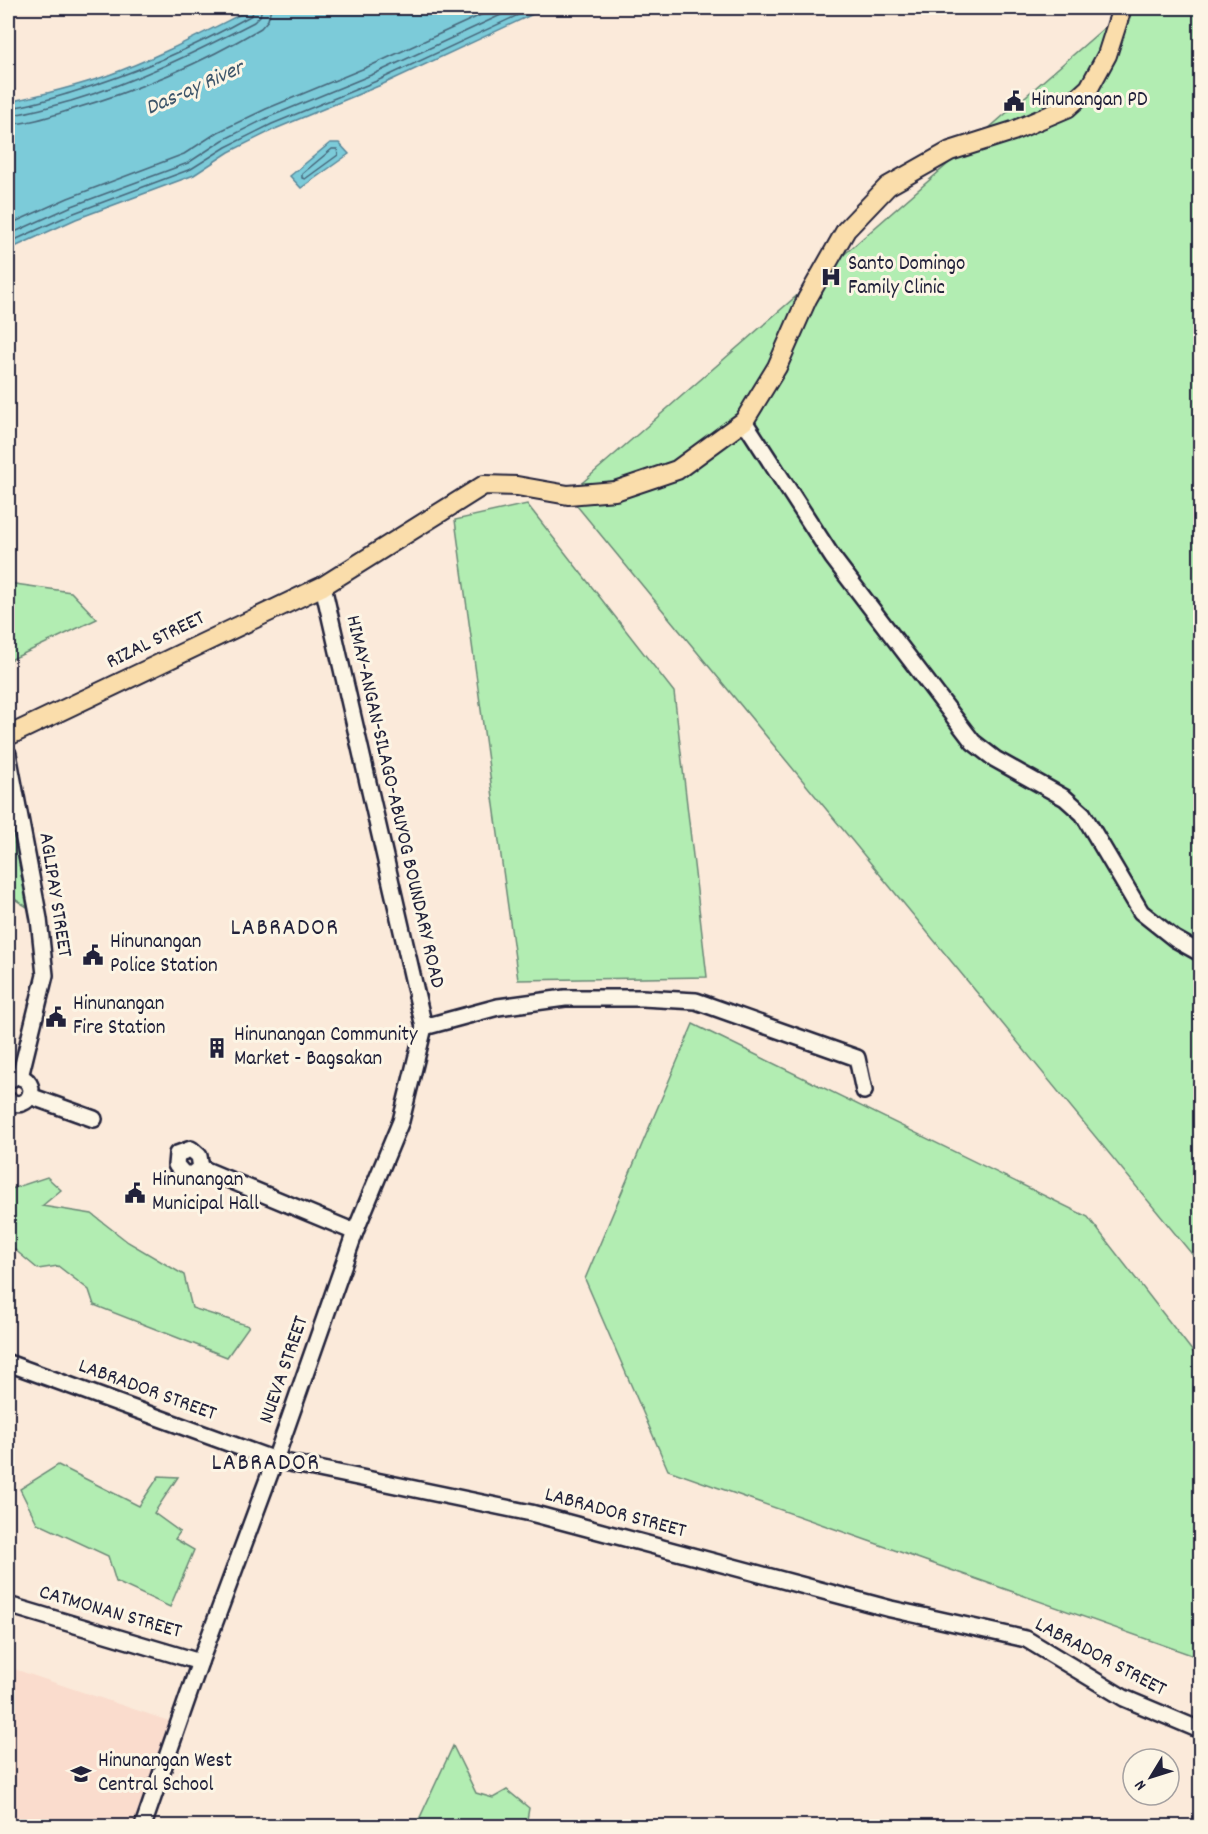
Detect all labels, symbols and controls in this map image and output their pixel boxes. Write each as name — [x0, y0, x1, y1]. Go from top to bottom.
water label: Das-ay River — [141, 52, 252, 124]
place label: Hinunangan PD — [1031, 86, 1148, 116]
public building icon: Hinunangan PD — [1002, 89, 1026, 113]
place label: Santo Domingo Family Clinic — [848, 250, 965, 304]
hospital icon: Santo Domingo Family Clinic — [819, 265, 843, 289]
street label: RIZAL STREET — [102, 604, 211, 678]
street label: HIMAY-ANGAN-SILAGO-ABUYOG BOUNDARY ROAD — [336, 613, 452, 992]
street label: AGLIPAY STREET — [29, 830, 79, 960]
district label: LABRADOR — [231, 912, 339, 946]
place label: Hinunangan Police Station — [110, 928, 218, 982]
public building icon: Hinunangan Police Station — [81, 943, 105, 967]
place label: Hinunangan Fire Station — [73, 990, 166, 1044]
public building icon: Hinunangan Fire Station — [44, 1005, 68, 1029]
place label: Hinunangan Community Market - Bagsakan — [234, 1021, 418, 1075]
building icon: Hinunangan Community Market - Bagsakan — [205, 1036, 229, 1060]
place label: Hinunangan Municipal Hall — [152, 1166, 259, 1220]
public building icon: Hinunangan Municipal Hall — [123, 1181, 147, 1205]
street label: NUEVA STREET — [253, 1312, 318, 1428]
street label: LABRADOR STREET — [74, 1352, 221, 1430]
district label: LABRADOR — [212, 1447, 320, 1481]
street label: LABRADOR STREET — [541, 1481, 689, 1547]
street label: CATMONAN STREET — [35, 1578, 185, 1648]
street label: LABRADOR STREET — [1029, 1611, 1172, 1706]
place label: Hinunangan West Central School — [98, 1747, 232, 1801]
north arrow — [1121, 1747, 1181, 1807]
school or university icon: Hinunangan West Central School — [69, 1762, 93, 1786]
text: N — [1130, 1774, 1153, 1795]

